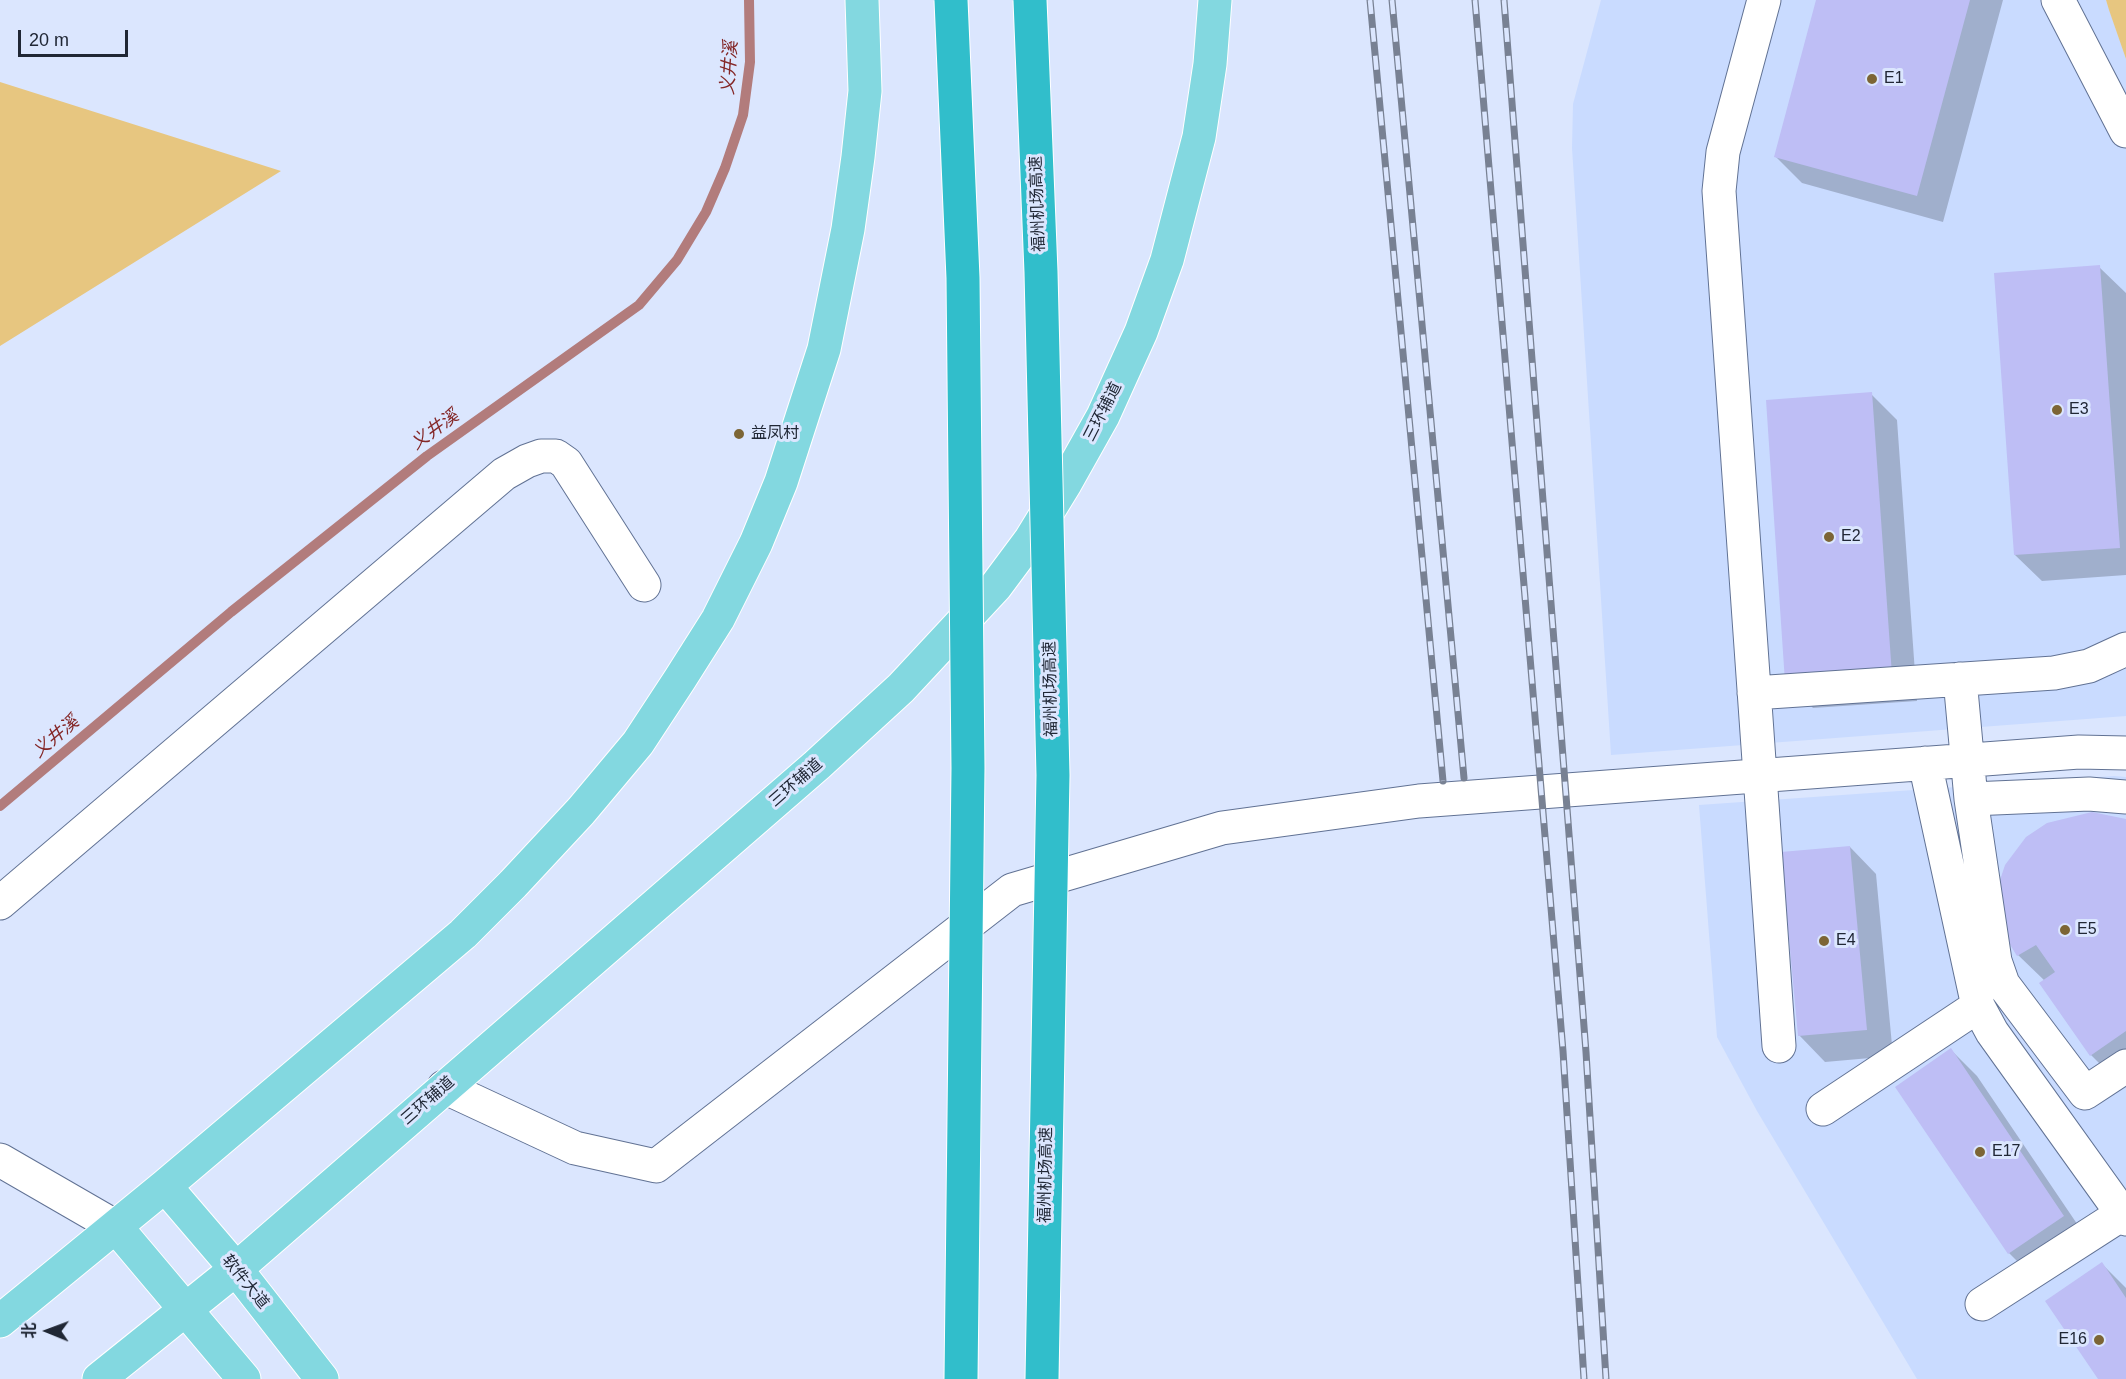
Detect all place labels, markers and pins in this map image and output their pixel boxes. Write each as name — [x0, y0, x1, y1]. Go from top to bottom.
place label: E1 — [1884, 69, 1904, 89]
marker: E1 — [1865, 72, 1879, 86]
place label: E3 — [2069, 400, 2089, 420]
marker: E3 — [2050, 403, 2064, 417]
place label: 益凤村 — [751, 424, 799, 444]
marker: 益凤村 — [732, 427, 746, 441]
place label: E2 — [1841, 527, 1861, 547]
marker: E2 — [1822, 530, 1836, 544]
place label: E5 — [2077, 920, 2097, 940]
marker: E5 — [2058, 923, 2072, 937]
place label: E4 — [1836, 931, 1856, 951]
marker: E4 — [1817, 934, 1831, 948]
place label: E17 — [1992, 1142, 2020, 1162]
marker: E17 — [1973, 1145, 1987, 1159]
place label: E16 — [2059, 1330, 2087, 1350]
marker: E16 — [2092, 1333, 2106, 1347]

